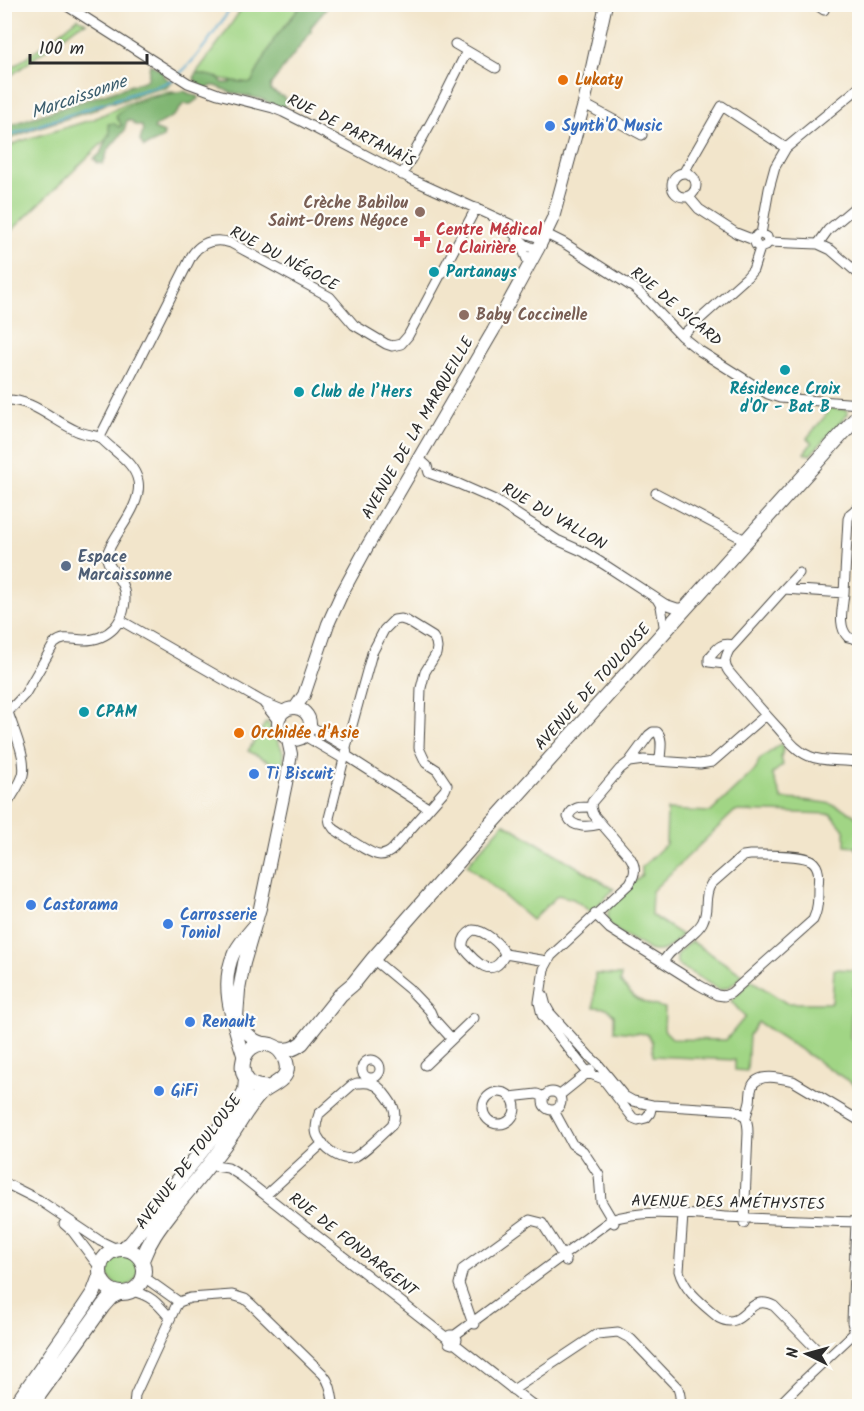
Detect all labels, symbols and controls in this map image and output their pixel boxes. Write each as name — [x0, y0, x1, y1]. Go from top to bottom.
scale bar — [30, 27, 147, 65]
text: 100 m — [39, 35, 84, 64]
water label: Marcaissonne — [27, 67, 133, 128]
place label: Lukaty — [575, 68, 624, 93]
marker: Lukaty — [556, 73, 570, 87]
street label: RUE DE PARTANAÏS — [283, 88, 420, 174]
place label: Synth'O Music — [562, 114, 663, 139]
marker: Synth'O Music — [543, 119, 557, 133]
place label: Crèche Babilou Saint-Orens Négoce — [268, 191, 408, 234]
marker: Crèche Babilou Saint-Orens Négoce — [413, 205, 427, 219]
place label: Centre Médical La Clairière — [436, 218, 543, 261]
street label: RUE DU NÉGOCE — [225, 220, 343, 298]
marker: Centre Médical La Clairière — [413, 230, 431, 248]
place label: Partanays — [446, 260, 517, 285]
street label: RUE DE SICARD — [625, 261, 727, 353]
marker: Partanays — [427, 265, 441, 279]
place label: Baby Coccinelle — [476, 303, 588, 328]
marker: Baby Coccinelle — [457, 308, 471, 322]
street label: AVENUE DE LA MARQUEILLE — [355, 331, 481, 524]
marker: Résidence Croix d'Or - Bat B — [778, 363, 792, 377]
place label: Résidence Croix d'Or - Bat B — [730, 377, 841, 420]
place label: Club de l’Hers — [311, 380, 413, 405]
marker: Club de l’Hers — [292, 385, 306, 399]
street label: RUE DU VALLON — [497, 477, 611, 557]
place label: Espace Marcaissonne — [78, 545, 172, 588]
marker: Espace Marcaissonne — [59, 559, 73, 573]
street label: AVENUE DE TOULOUSE — [529, 617, 658, 756]
place label: CPAM — [96, 700, 138, 725]
marker: CPAM — [77, 705, 91, 719]
place label: Orchidée d'Asie — [251, 721, 359, 746]
marker: Orchidée d'Asie — [232, 726, 246, 740]
place label: Ti Biscuit — [266, 762, 334, 787]
marker: Ti Biscuit — [247, 767, 261, 781]
place label: Castorama — [43, 893, 118, 918]
marker: Castorama — [24, 898, 38, 912]
place label: Carrosserie Toniol — [180, 903, 258, 946]
marker: Carrosserie Toniol — [161, 917, 175, 931]
place label: Renault — [202, 1010, 256, 1035]
marker: Renault — [183, 1015, 197, 1029]
place label: GiFi — [171, 1079, 198, 1104]
marker: GiFi — [152, 1084, 166, 1098]
street label: AVENUE DE TOULOUSE — [130, 1089, 249, 1235]
street label: RUE DE FONDARGENT — [283, 1187, 424, 1304]
street label: AVENUE DES AMÉTHYSTES — [631, 1189, 825, 1217]
north arrow — [777, 1324, 837, 1384]
text: N — [781, 1347, 806, 1359]

